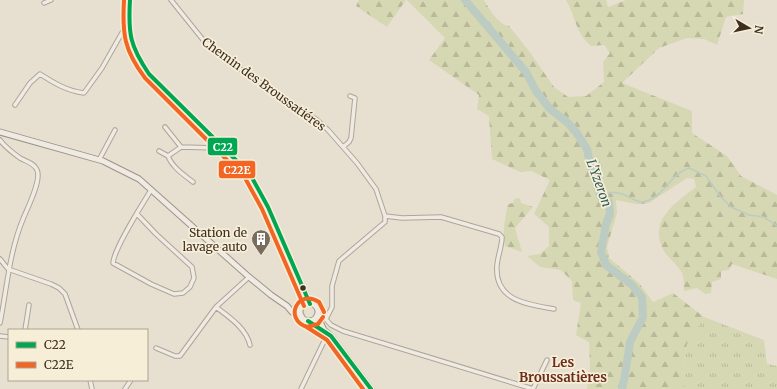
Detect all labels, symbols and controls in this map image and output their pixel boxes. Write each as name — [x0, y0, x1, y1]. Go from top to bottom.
north arrow — [729, 8, 769, 48]
text: N — [751, 24, 766, 35]
street label: Chemin des Broussatiéres — [199, 34, 329, 134]
line badge: C22 — [207, 137, 238, 156]
text: C22 — [213, 140, 234, 154]
water label: L'Yzeron — [583, 157, 616, 209]
line badge: C22E — [218, 160, 256, 179]
text: C22E — [223, 163, 251, 177]
place label: Station de lavage auto — [183, 225, 247, 254]
building icon: Station de lavage auto — [250, 228, 272, 256]
unlabelled marker — [298, 283, 308, 293]
legend — [8, 329, 148, 381]
text: C22 — [44, 337, 66, 352]
district label: Les Broussatières — [519, 354, 607, 386]
text: C22E — [44, 357, 74, 372]

